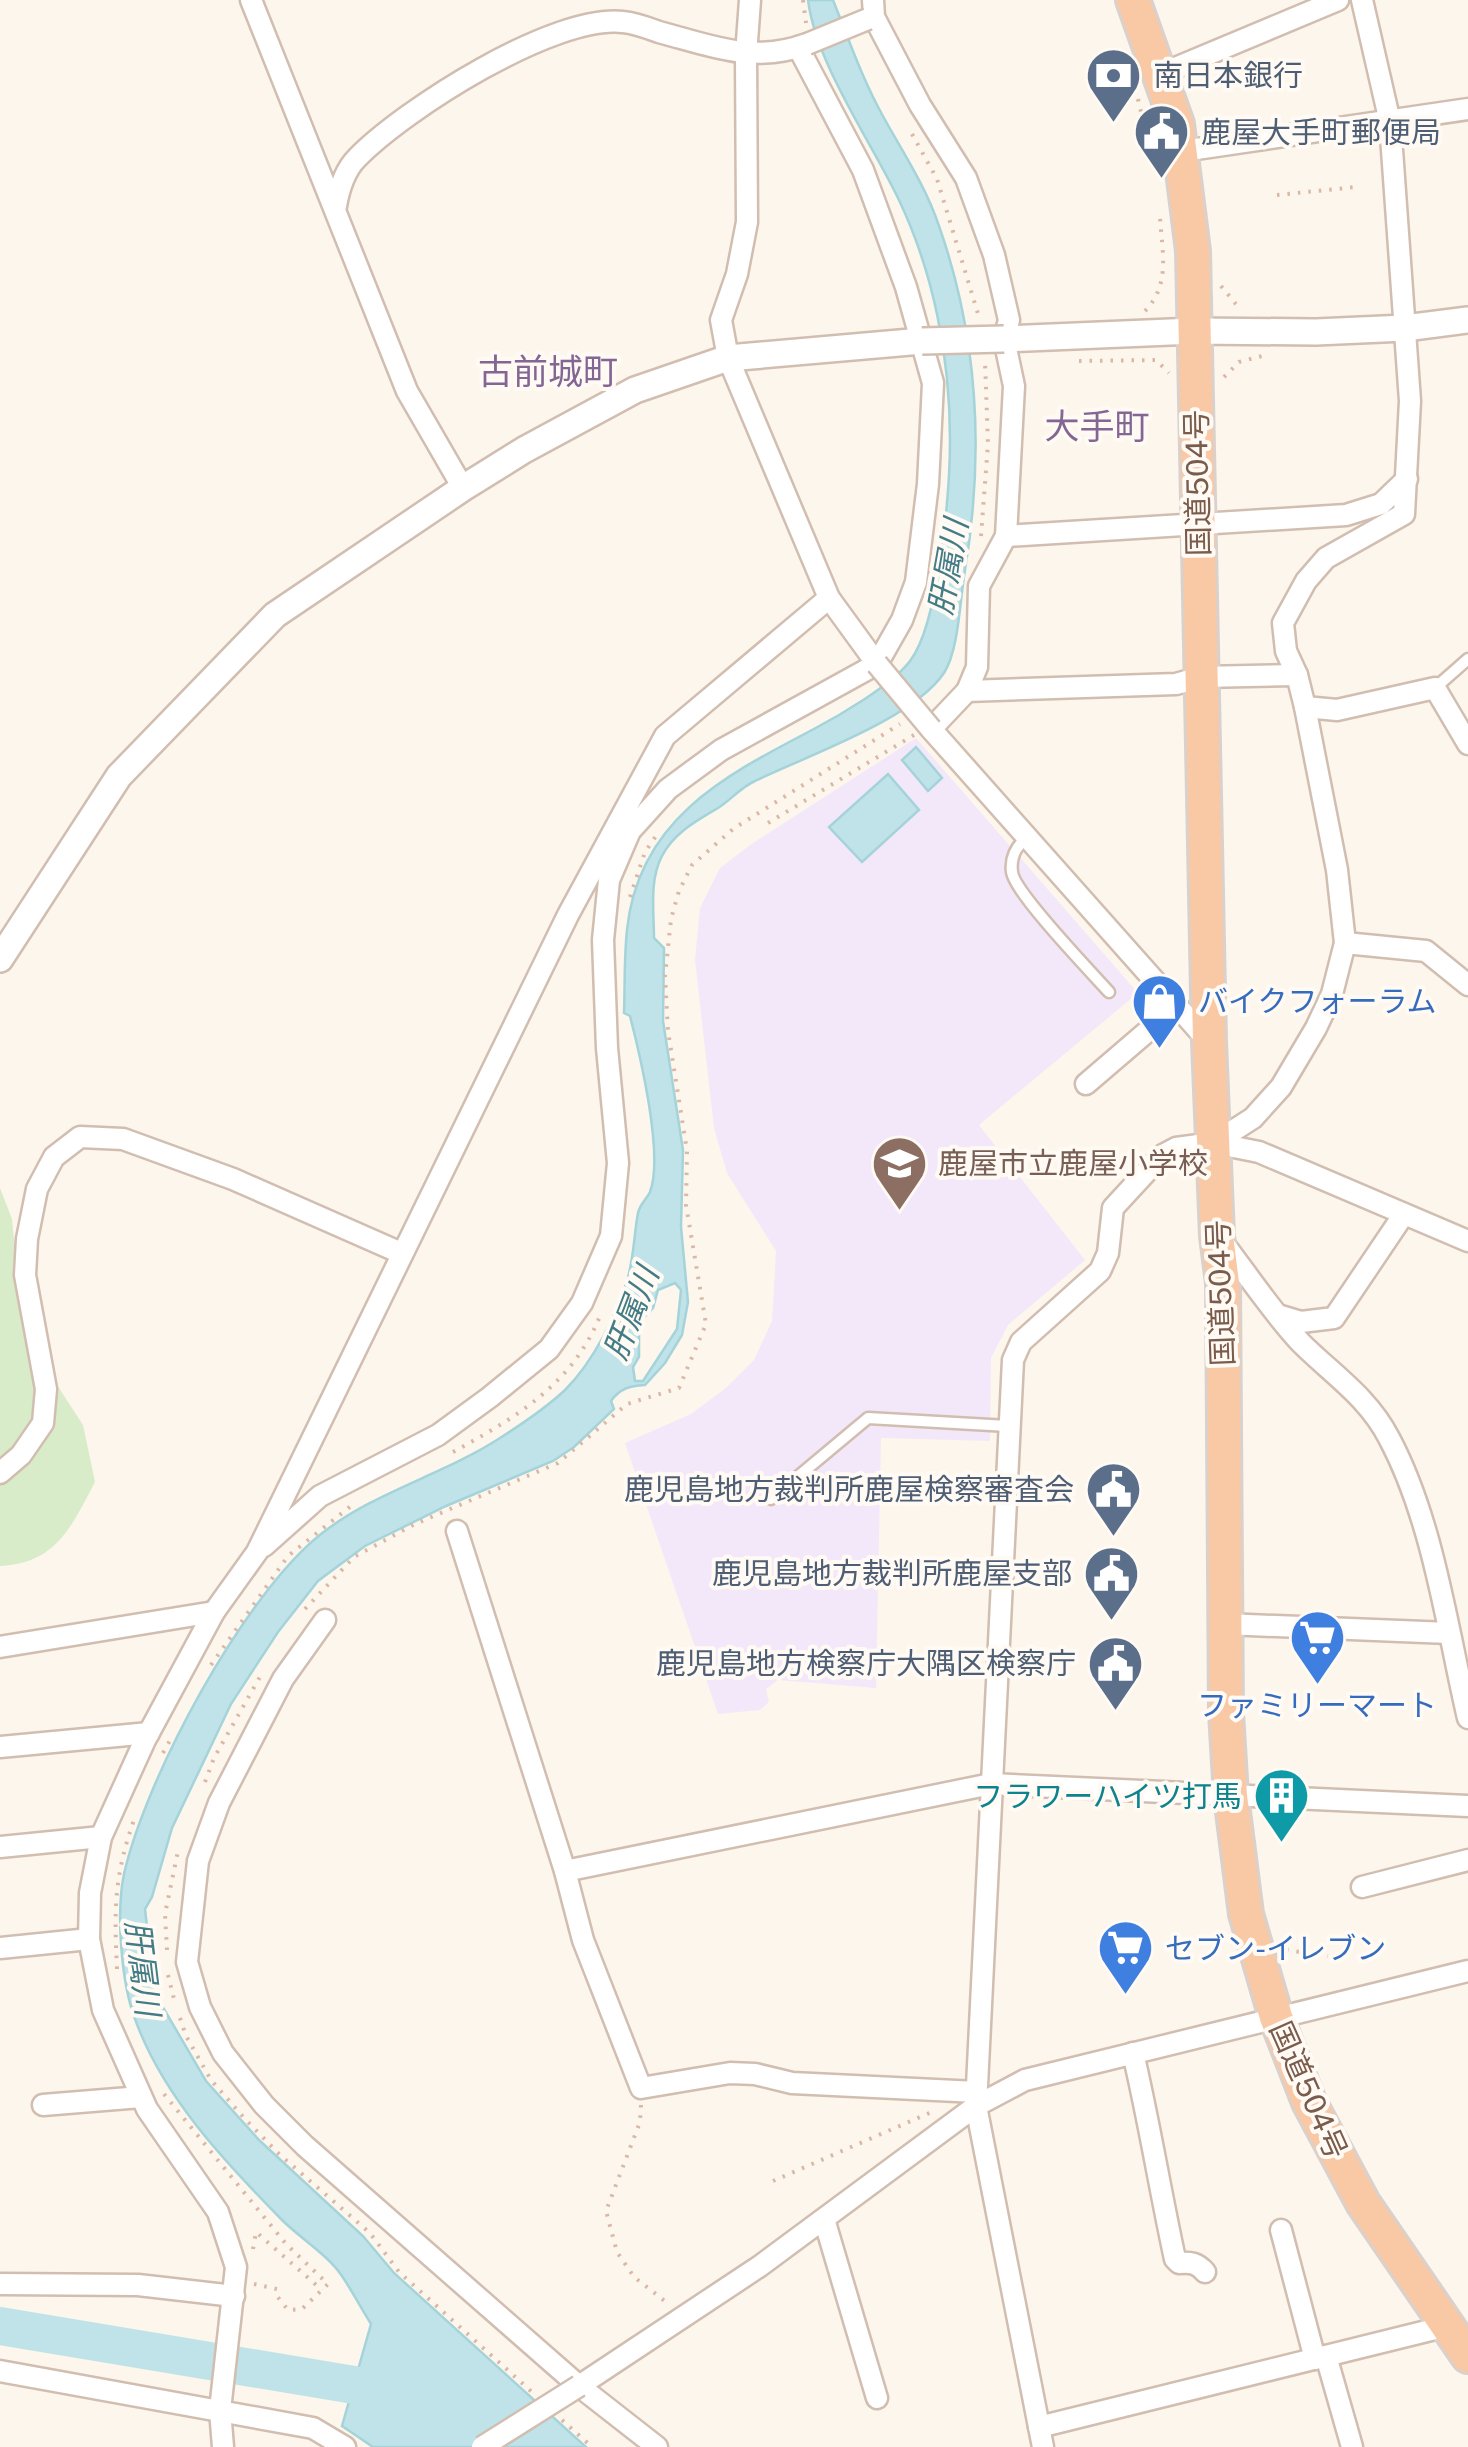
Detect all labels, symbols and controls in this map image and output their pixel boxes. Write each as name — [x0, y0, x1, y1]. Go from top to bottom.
bank icon: 南日本銀行 — [1084, 45, 1144, 124]
place label: 南日本銀行 — [1153, 57, 1303, 93]
public building icon: 鹿屋大手町郵便局 — [1132, 102, 1192, 181]
place label: 鹿屋大手町郵便局 — [1201, 114, 1441, 150]
district label: 古前城町 — [478, 351, 618, 392]
district label: 大手町 — [1044, 406, 1150, 447]
street label: 国道504号 — [1178, 410, 1216, 556]
water label: 肝属川 — [921, 514, 975, 617]
shop icon: バイクフォーラム — [1129, 971, 1189, 1050]
place label: バイクフォーラム — [1198, 983, 1437, 1019]
school or university icon: 鹿屋市立鹿屋小学校 — [869, 1133, 929, 1212]
place label: 鹿屋市立鹿屋小学校 — [938, 1145, 1208, 1181]
street label: 国道504号 — [1199, 1219, 1241, 1367]
water label: 肝属川 — [597, 1259, 667, 1364]
public building icon: 鹿児島地方裁判所鹿屋検察審査会 — [1083, 1459, 1143, 1538]
place label: 鹿児島地方裁判所鹿屋検察審査会 — [624, 1471, 1074, 1507]
public building icon: 鹿児島地方裁判所鹿屋支部 — [1081, 1543, 1141, 1622]
place label: 鹿児島地方裁判所鹿屋支部 — [712, 1555, 1072, 1591]
supermarket icon: ファミリーマート — [1287, 1607, 1347, 1686]
public building icon: 鹿児島地方検察庁大隅区検察庁 — [1085, 1633, 1145, 1712]
place label: 鹿児島地方検察庁大隅区検察庁 — [656, 1645, 1076, 1681]
place label: ファミリーマート — [1197, 1687, 1437, 1723]
building icon: フラワーハイツ打馬 — [1251, 1766, 1311, 1845]
place label: フラワーハイツ打馬 — [973, 1778, 1242, 1814]
water label: 肝属川 — [119, 1918, 168, 2021]
supermarket icon: セブン-イレブン — [1096, 1918, 1156, 1997]
place label: セブン-イレブン — [1165, 1930, 1386, 1966]
street label: 国道504号 — [1263, 2016, 1355, 2164]

